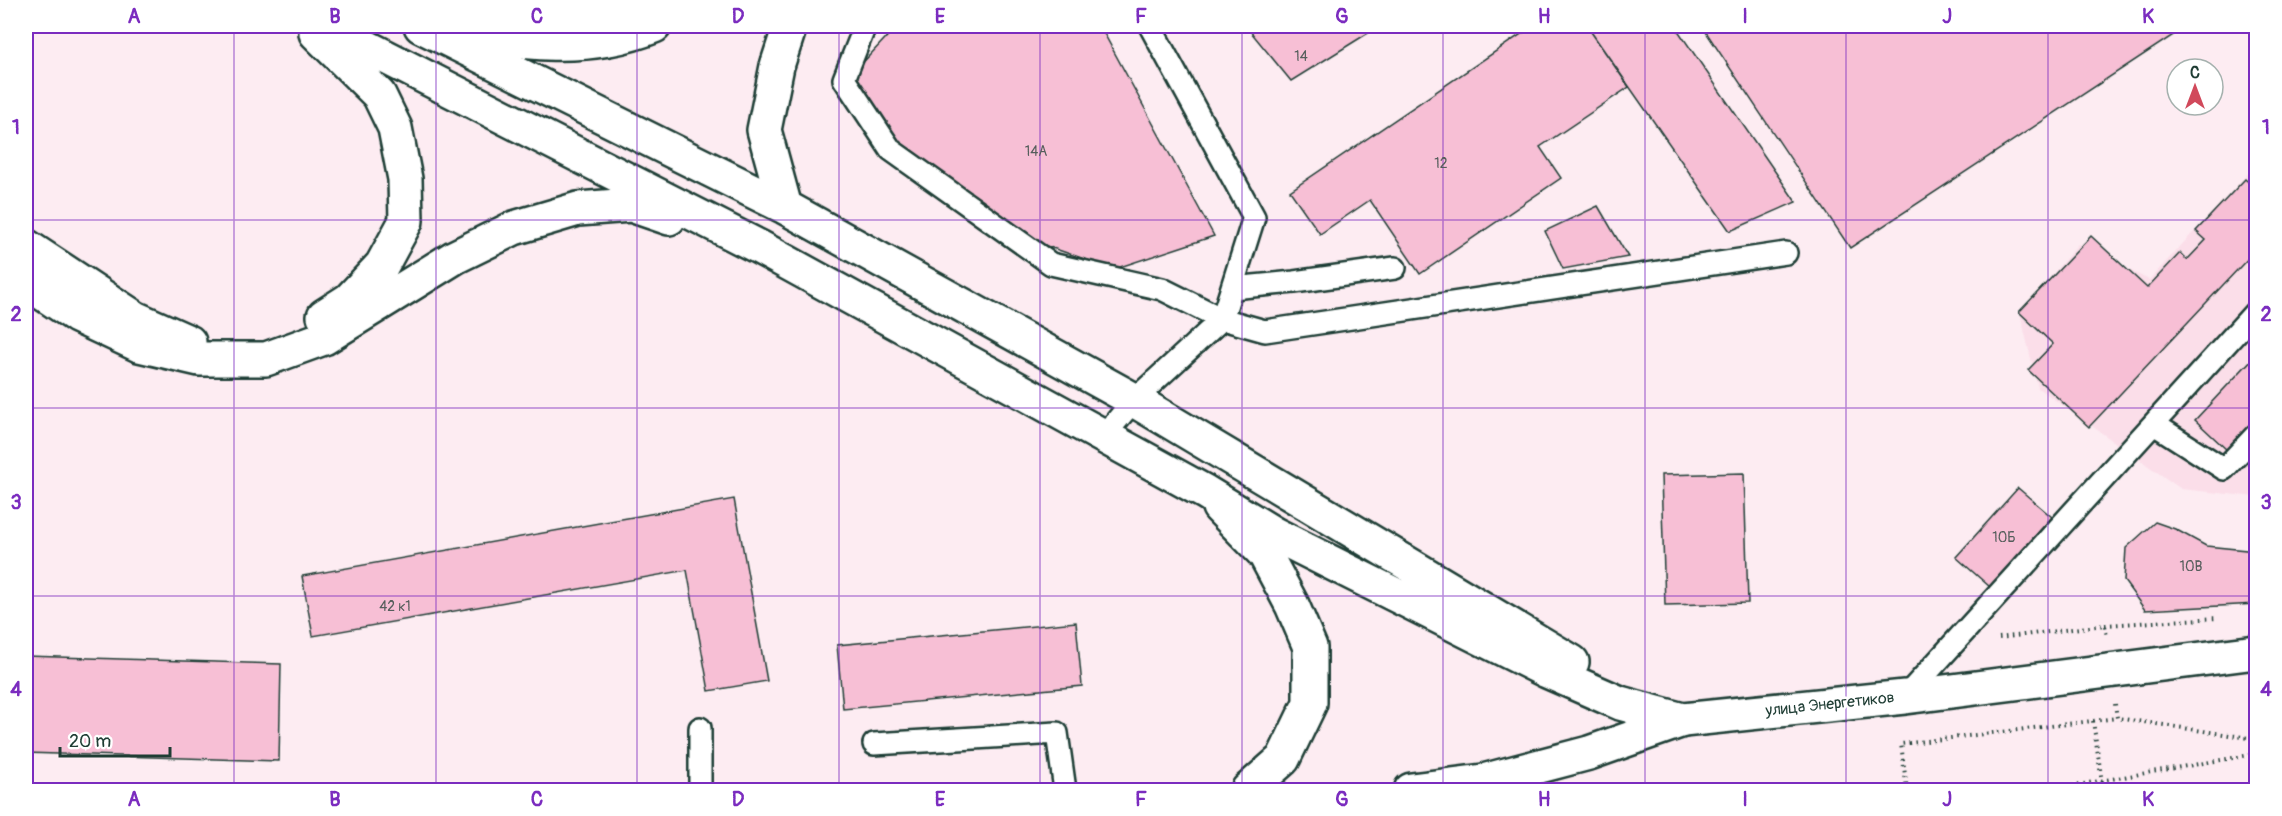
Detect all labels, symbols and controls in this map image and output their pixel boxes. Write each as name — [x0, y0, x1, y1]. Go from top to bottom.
text: A — [128, 4, 141, 29]
text: B — [329, 4, 341, 29]
text: C — [531, 4, 543, 29]
text: D — [732, 4, 745, 29]
text: E — [935, 4, 946, 29]
text: F — [1135, 4, 1147, 29]
text: G — [1335, 4, 1349, 29]
text: H — [1538, 4, 1551, 29]
text: I — [1742, 4, 1748, 29]
text: J — [1942, 4, 1952, 29]
text: K — [2142, 4, 2154, 29]
house number: 14 — [1294, 48, 1308, 65]
north arrow — [2165, 57, 2225, 117]
text: С — [2190, 63, 2200, 83]
text: 1 — [12, 115, 20, 140]
text: 1 — [2262, 115, 2270, 140]
house number: 14А — [1025, 143, 1047, 160]
house number: 12 — [1434, 155, 1448, 172]
text: 2 — [10, 302, 22, 327]
text: 2 — [2260, 302, 2272, 327]
text: 3 — [10, 490, 22, 515]
text: 3 — [2260, 490, 2272, 515]
house number: 10Б — [1992, 529, 2016, 546]
house number: 10В — [2180, 558, 2203, 575]
house number: 42 к1 — [379, 598, 411, 615]
text: 4 — [10, 677, 22, 702]
text: 4 — [2260, 677, 2272, 702]
street label: улица Энергетиков — [1764, 687, 1895, 721]
scale bar — [60, 720, 170, 758]
text: 20 m — [69, 730, 111, 753]
text: A — [128, 787, 141, 812]
text: B — [329, 787, 341, 812]
text: C — [531, 787, 543, 812]
text: D — [732, 787, 745, 812]
text: E — [935, 787, 946, 812]
text: F — [1135, 787, 1147, 812]
text: G — [1335, 787, 1349, 812]
text: H — [1538, 787, 1551, 812]
text: I — [1742, 787, 1748, 812]
text: J — [1942, 787, 1952, 812]
text: K — [2142, 787, 2154, 812]

